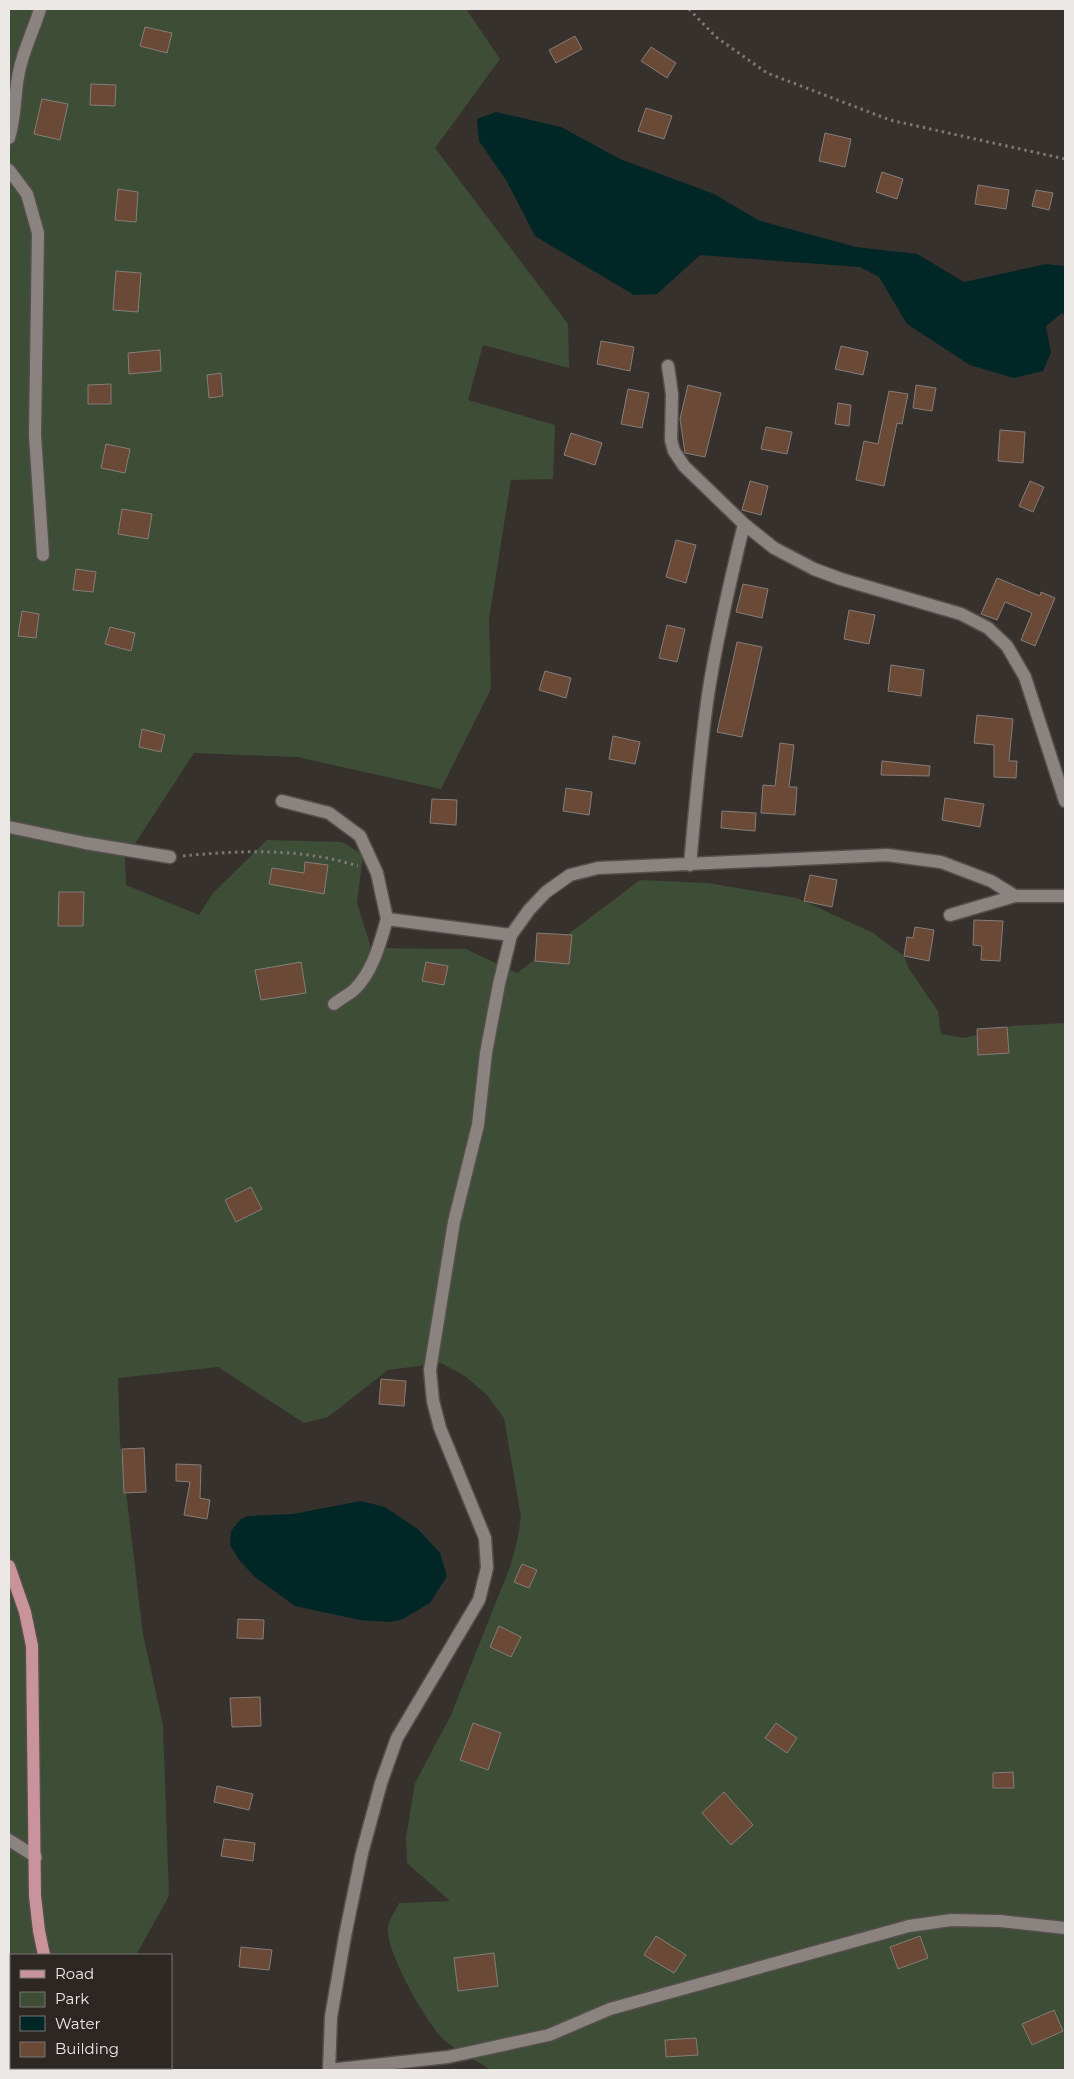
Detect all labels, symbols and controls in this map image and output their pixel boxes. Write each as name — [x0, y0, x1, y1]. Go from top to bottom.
legend — [10, 1954, 172, 2069]
text: Road — [55, 1964, 94, 1983]
text: Park — [55, 1989, 89, 2008]
text: Water — [55, 2014, 101, 2033]
text: Building — [55, 2039, 119, 2058]

